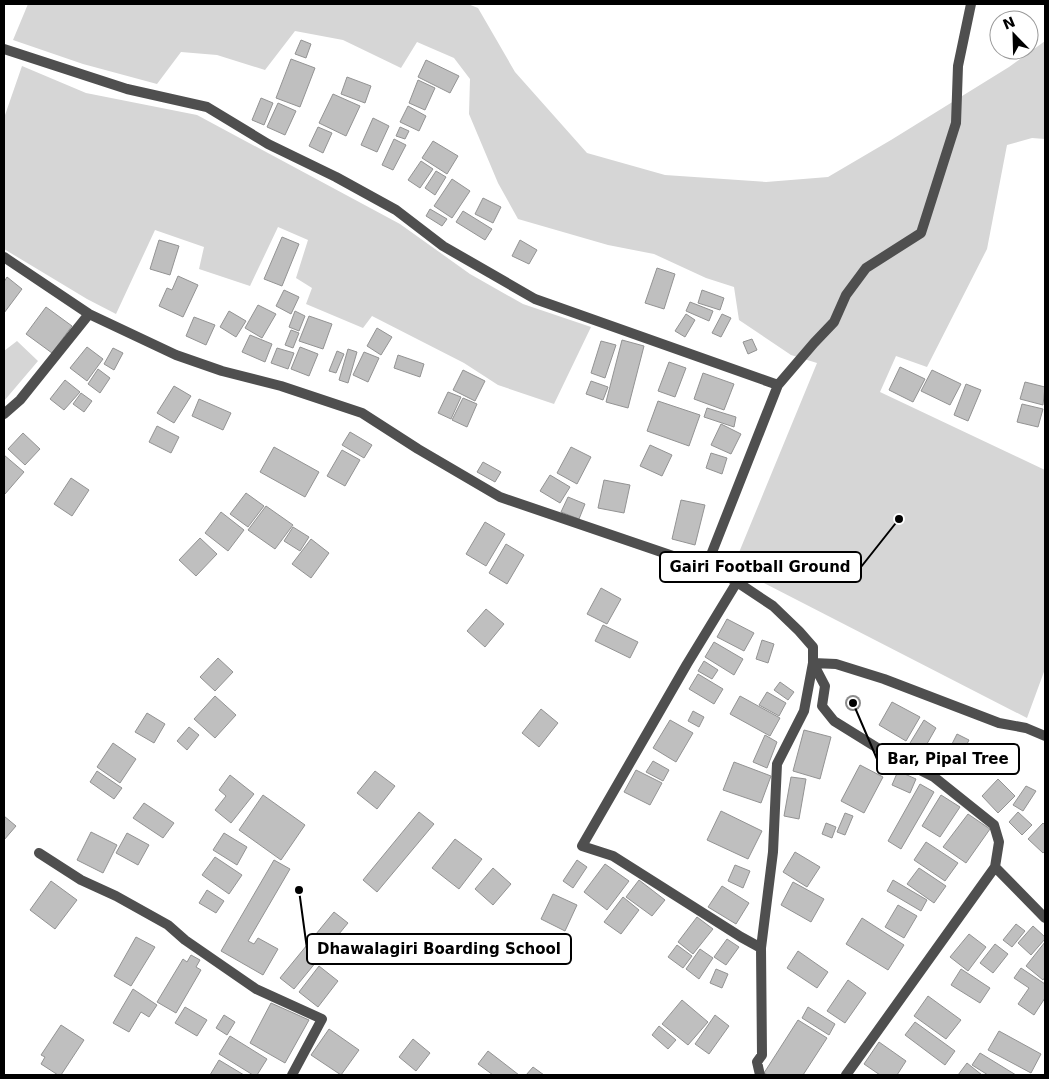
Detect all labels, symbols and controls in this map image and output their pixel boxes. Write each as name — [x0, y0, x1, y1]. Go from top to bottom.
north arrow — [989, 10, 1039, 60]
text: N — [1000, 13, 1017, 33]
callout: Gairi Football Ground — [660, 552, 861, 582]
text: Gairi Football Ground — [669, 558, 851, 576]
callout: Bar, Pipal Tree — [877, 744, 1019, 774]
text: Bar, Pipal Tree — [887, 750, 1009, 768]
callout: Dhawalagiri Boarding School — [307, 934, 571, 964]
text: Dhawalagiri Boarding School — [317, 940, 561, 958]

